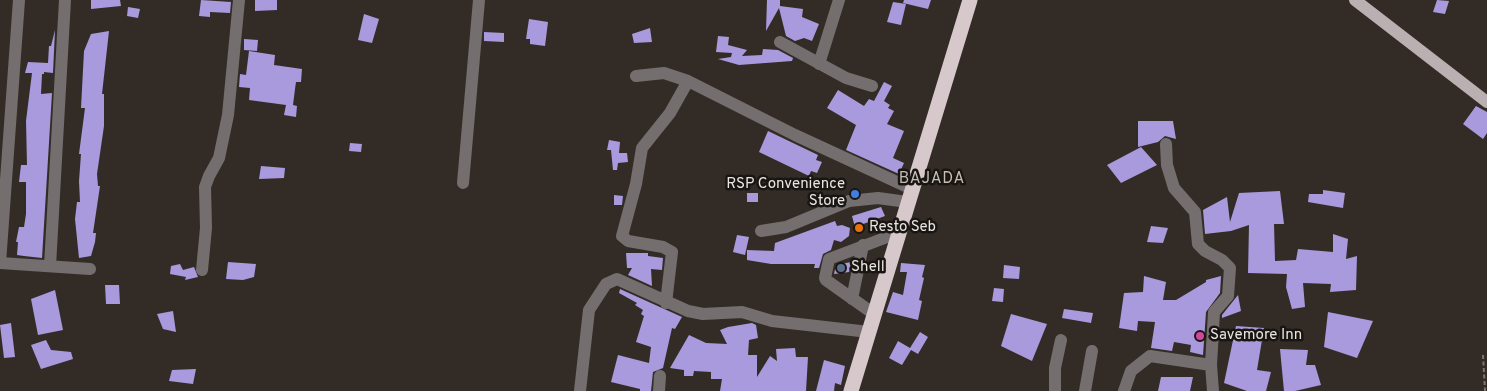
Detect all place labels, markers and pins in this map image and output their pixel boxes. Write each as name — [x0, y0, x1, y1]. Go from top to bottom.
place label: RSP Convenience Store — [726, 176, 845, 211]
marker: RSP Convenience Store — [849, 188, 861, 200]
place label: Resto Seb — [869, 219, 936, 237]
marker: Resto Seb — [853, 222, 865, 234]
place label: Shell — [851, 259, 885, 277]
marker: Shell — [835, 262, 847, 274]
place label: Savemore Inn — [1210, 327, 1302, 345]
marker: Savemore Inn — [1194, 330, 1206, 342]

